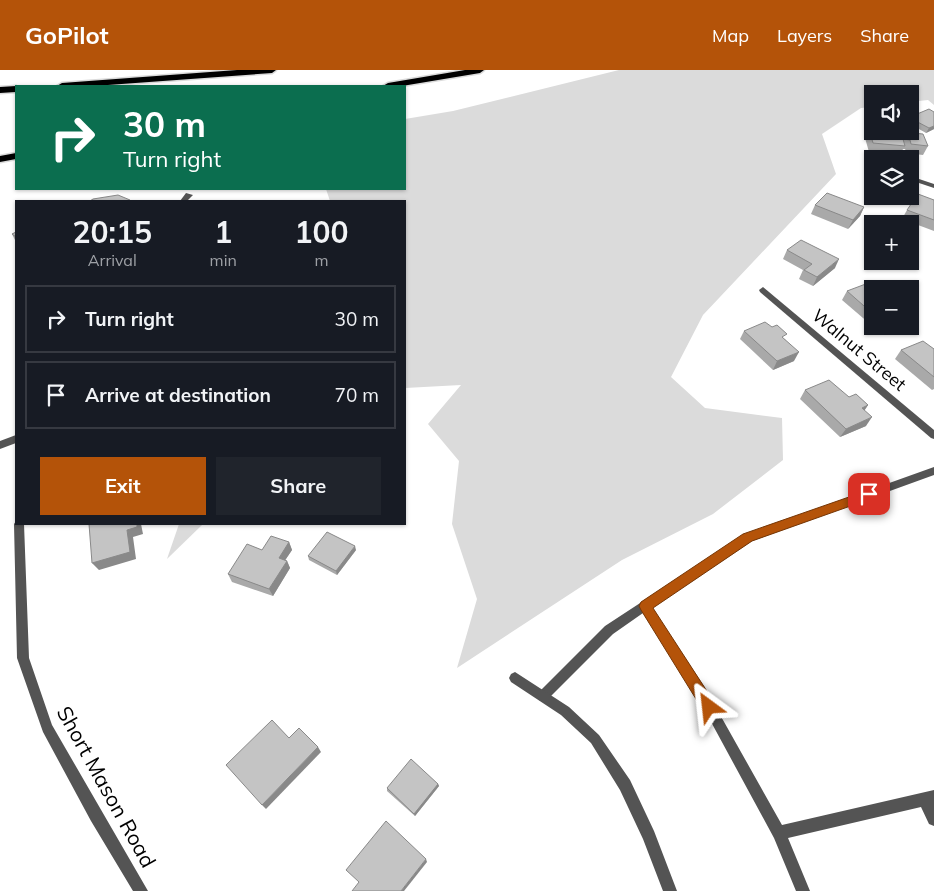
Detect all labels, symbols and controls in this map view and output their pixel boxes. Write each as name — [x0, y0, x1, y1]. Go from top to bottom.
text: GoPilot — [25, 20, 109, 50]
text: Map — [712, 24, 749, 47]
text: Layers — [777, 24, 832, 47]
text: Share — [860, 24, 909, 47]
map controls — [864, 85, 919, 335]
button: sound — [864, 85, 919, 140]
text: 30 m — [123, 102, 206, 146]
icon: right — [40, 105, 105, 170]
text: Turn right — [123, 145, 221, 173]
button: layers — [864, 150, 919, 205]
text: 20:15 — [73, 213, 152, 251]
text: 1 — [214, 213, 232, 251]
text: 100 — [294, 213, 348, 251]
button: + — [864, 215, 919, 270]
text: Arrival — [88, 250, 137, 270]
text: min — [210, 250, 237, 270]
text: m — [314, 250, 328, 270]
button: − — [864, 280, 919, 335]
street label: Walnut Street — [808, 304, 911, 396]
icon: right — [42, 305, 70, 333]
text: Turn right — [85, 307, 174, 331]
text: 30 m — [335, 307, 379, 331]
icon: arrive — [42, 381, 70, 409]
text: Arrive at destination — [85, 383, 271, 407]
text: 70 m — [335, 383, 379, 407]
button: Exit — [40, 457, 206, 515]
button: Share — [216, 457, 381, 515]
pin — [848, 473, 890, 515]
icon: arrive — [855, 480, 883, 508]
position arrow — [682, 680, 734, 732]
street label: Short Mason Road — [52, 701, 162, 872]

